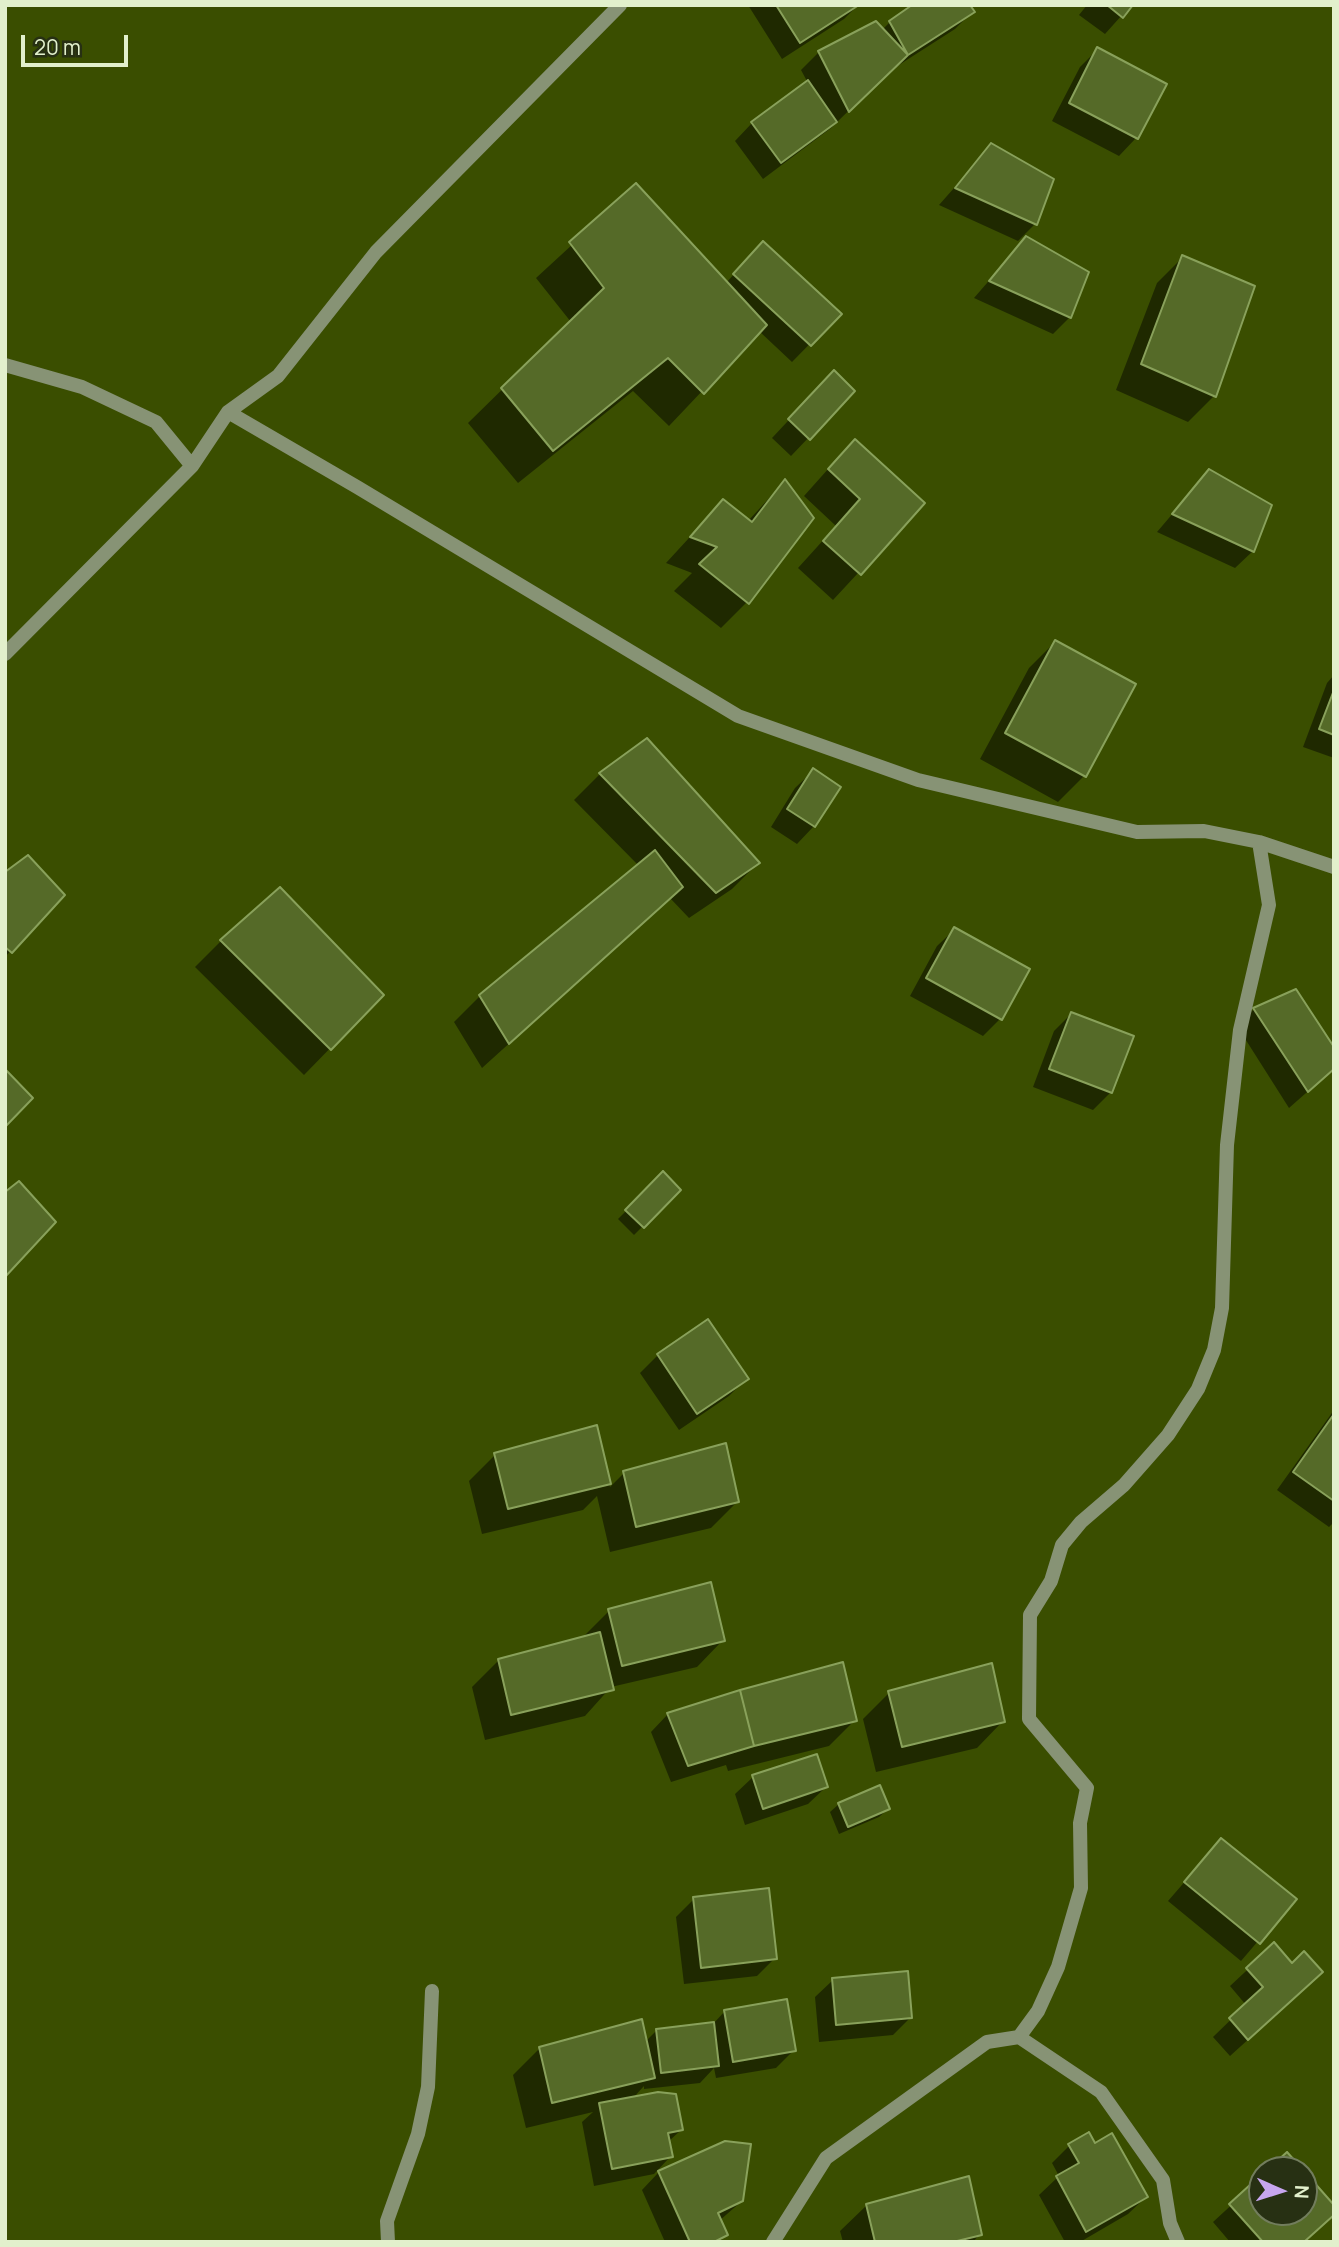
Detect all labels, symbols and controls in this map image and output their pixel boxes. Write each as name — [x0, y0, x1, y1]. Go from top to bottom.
scale bar — [24, 21, 131, 65]
text: 20 m — [34, 33, 81, 61]
north arrow — [1248, 2156, 1318, 2226]
text: N — [1289, 2184, 1315, 2199]

